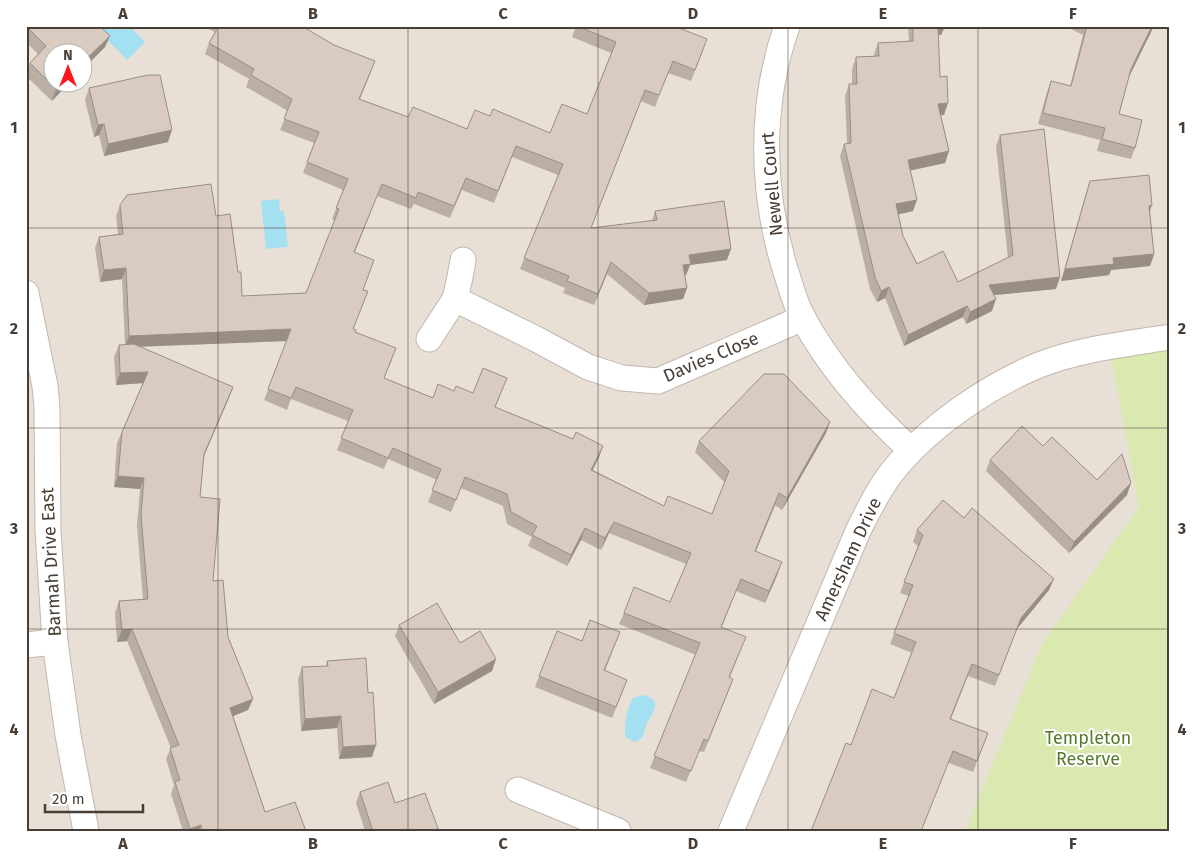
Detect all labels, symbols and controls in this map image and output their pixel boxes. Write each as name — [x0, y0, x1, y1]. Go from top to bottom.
text: A — [117, 4, 128, 23]
text: B — [308, 4, 318, 23]
text: C — [498, 4, 508, 23]
text: D — [688, 4, 698, 23]
text: E — [879, 4, 887, 23]
text: F — [1069, 4, 1077, 23]
north arrow — [42, 42, 92, 92]
text: N — [63, 47, 73, 64]
text: 1 — [10, 118, 18, 137]
text: 1 — [1178, 118, 1186, 137]
street label: Newell Court — [756, 131, 788, 237]
text: 2 — [10, 319, 18, 338]
text: 2 — [1178, 319, 1186, 338]
street label: Davies Close — [660, 327, 762, 387]
street label: Barmah Drive East — [36, 486, 66, 637]
street label: Amersham Drive — [810, 494, 886, 624]
text: 3 — [9, 519, 18, 538]
text: 3 — [1177, 519, 1186, 538]
text: 4 — [9, 720, 19, 739]
text: 4 — [1177, 720, 1187, 739]
park label: Templeton Reserve — [1045, 727, 1131, 770]
scale bar — [45, 782, 142, 814]
text: 20 m — [52, 790, 85, 808]
text: A — [117, 834, 128, 853]
text: B — [308, 834, 318, 853]
text: C — [498, 834, 508, 853]
text: D — [688, 834, 698, 853]
text: E — [879, 834, 887, 853]
text: F — [1069, 834, 1077, 853]

